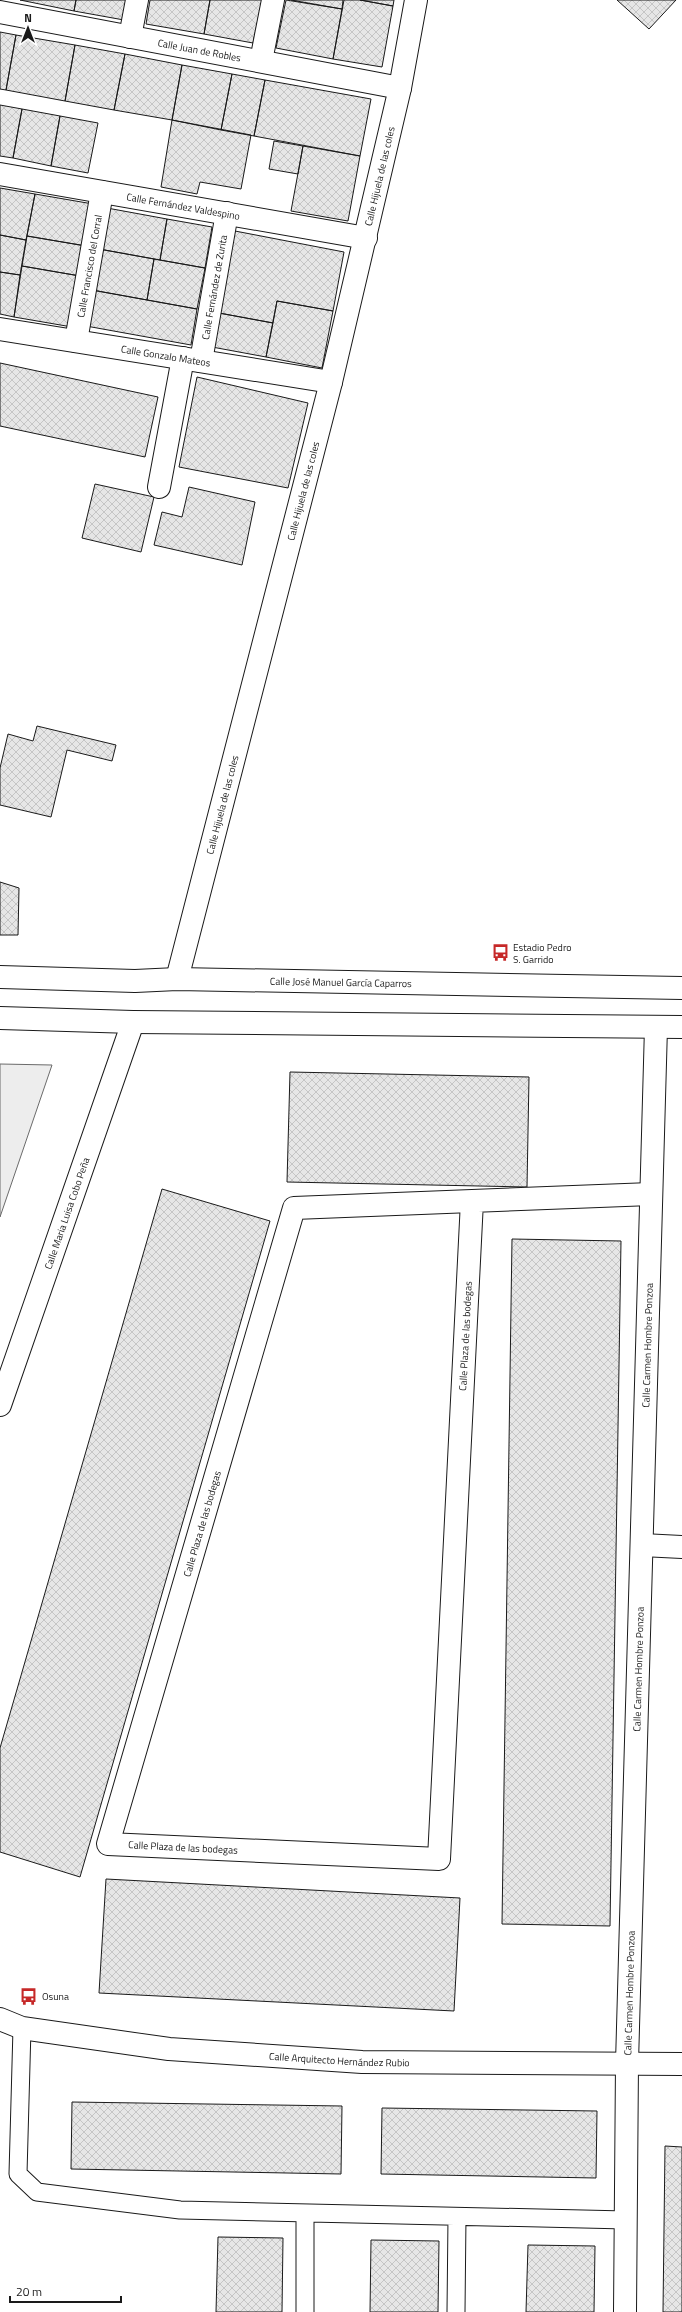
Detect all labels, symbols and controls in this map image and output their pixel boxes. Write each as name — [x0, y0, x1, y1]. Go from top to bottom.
north arrow — [8, 8, 48, 48]
text: N — [24, 10, 32, 26]
street label: Calle Juan de Robles — [156, 35, 243, 66]
street label: Calle Hijuela de las coles — [361, 125, 399, 228]
street label: Calle Fernández Valdespino — [125, 189, 241, 224]
street label: Calle Francisco del Corral — [73, 214, 106, 319]
street label: Calle Fernández de Zurita — [198, 234, 231, 341]
street label: Calle Gonzalo Mateos — [120, 341, 212, 371]
street label: Calle Hijuela de las coles — [283, 440, 323, 542]
street label: Calle Hijuela de las coles — [202, 753, 243, 856]
place label: Estadio Pedro S. Garrido — [513, 940, 572, 967]
bus stop icon: Estadio Pedro S. Garrido — [490, 943, 510, 963]
street label: Calle José Manuel García Caparros — [270, 974, 412, 991]
street label: Calle Maria Luisa Cobo Peña — [41, 1155, 93, 1271]
street label: Calle Plaza de las bodegas — [455, 1281, 476, 1391]
street label: Calle Carmen Hombre Ponzoa — [638, 1283, 657, 1408]
street label: Calle Plaza de las bodegas — [180, 1469, 225, 1579]
street label: Calle Carmen Hombre Ponzoa — [629, 1607, 648, 1732]
street label: Calle Plaza de las bodegas — [128, 1837, 238, 1858]
street label: Calle Carmen Hombre Ponzoa — [620, 1930, 639, 2056]
bus stop icon: Osuna — [19, 1986, 39, 2006]
place label: Osuna — [42, 1989, 69, 2004]
street label: Calle Arquitecto Hernández Rubio — [269, 2049, 410, 2070]
scale bar — [10, 2278, 121, 2304]
text: 20 m — [16, 2282, 42, 2301]

